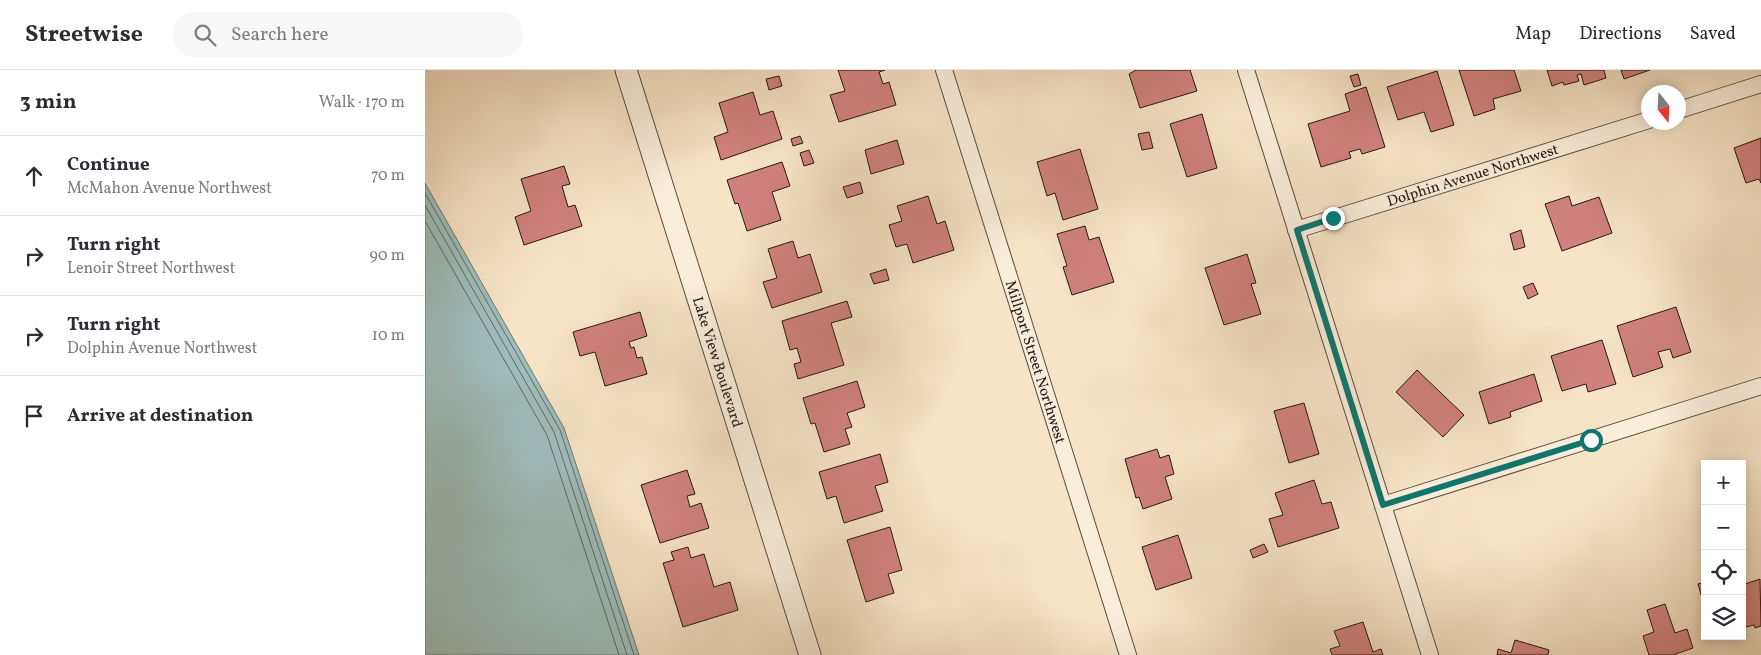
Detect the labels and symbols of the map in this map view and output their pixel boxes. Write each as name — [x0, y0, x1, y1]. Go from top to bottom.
north arrow — [1641, 85, 1686, 130]
street label: Dolphin Avenue Northwest — [1385, 140, 1561, 213]
route end — [1322, 207, 1345, 230]
street label: Millport Street Northwest — [999, 278, 1070, 447]
street label: Lake View Boulevard — [686, 294, 747, 430]
route start — [1580, 429, 1603, 452]

